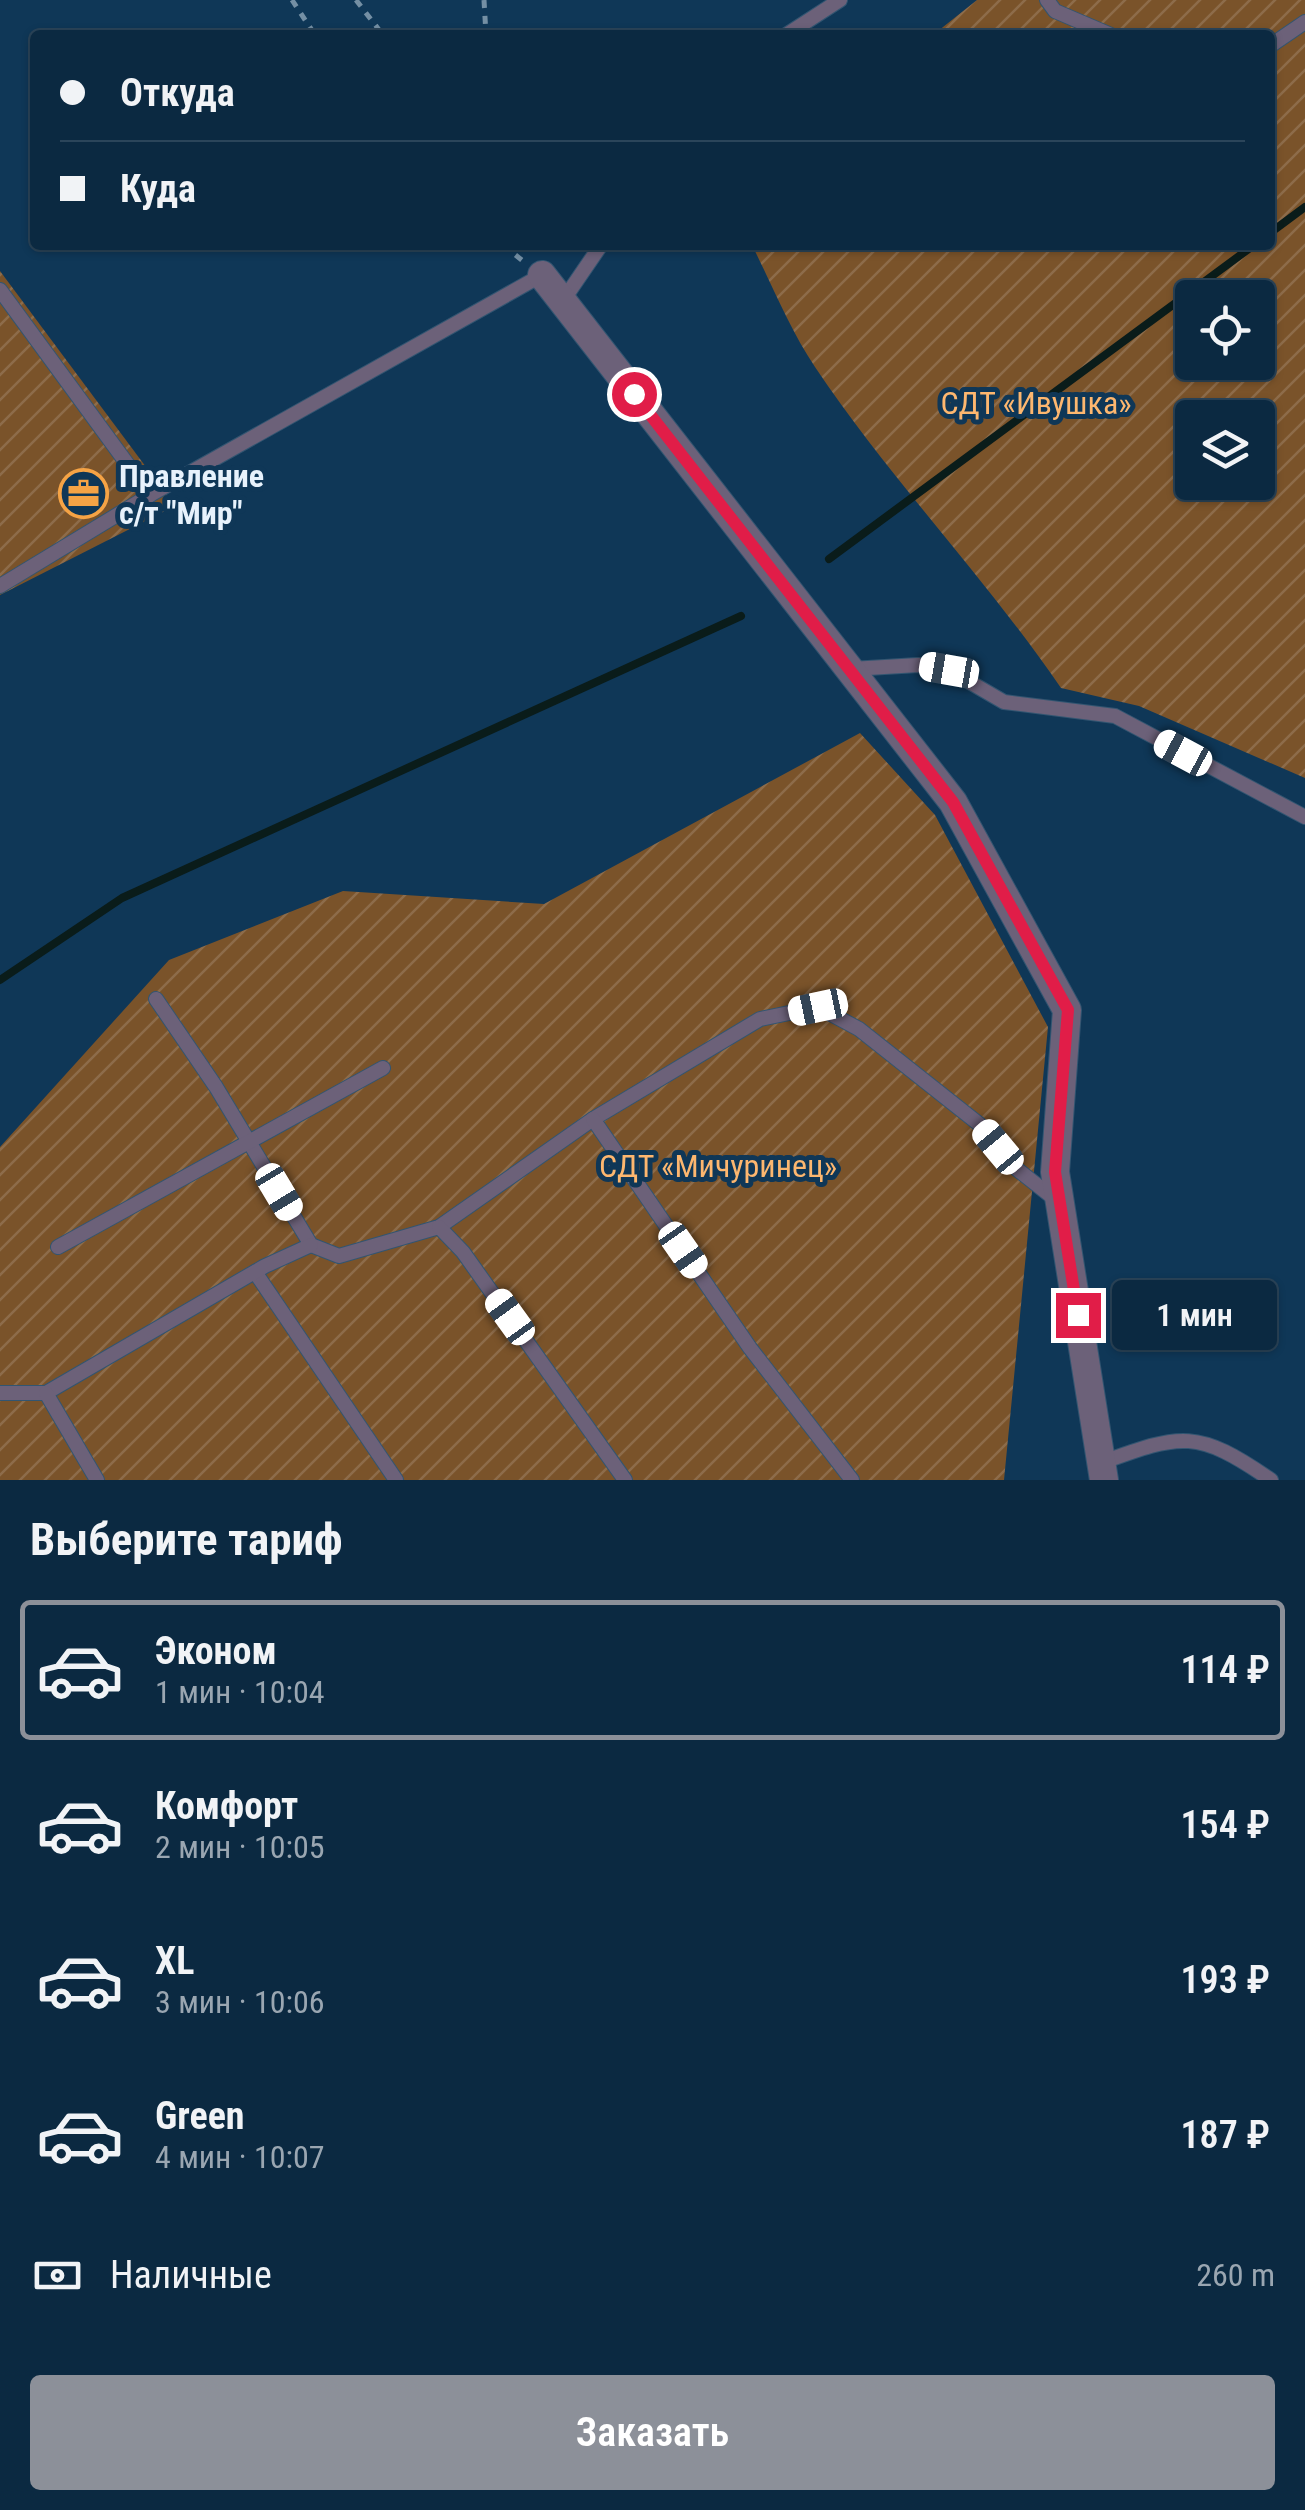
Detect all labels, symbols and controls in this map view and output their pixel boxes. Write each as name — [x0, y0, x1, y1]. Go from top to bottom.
text: Откуда — [120, 71, 235, 115]
text: Куда — [120, 167, 196, 211]
map controls — [1175, 280, 1275, 500]
button: locate — [1175, 280, 1275, 380]
route start — [612, 372, 657, 417]
park label: СДТ «Ивушка» — [940, 384, 1132, 422]
button: layers — [1175, 400, 1275, 500]
place label: Правление с/т "Мир" — [119, 457, 264, 532]
office icon: Правление с/т "Мир" — [58, 468, 110, 520]
car — [917, 650, 981, 690]
car — [1149, 726, 1217, 780]
car — [786, 986, 850, 1028]
car — [967, 1114, 1029, 1180]
park label: СДТ «Мичуринец» — [599, 1147, 837, 1185]
car — [251, 1159, 307, 1225]
car — [654, 1217, 712, 1283]
callout: 1 мин — [1113, 1280, 1278, 1350]
car — [480, 1284, 540, 1350]
route end — [1056, 1293, 1101, 1338]
text: 1 мин — [1156, 1296, 1233, 1334]
text: Выберите тариф — [30, 1513, 343, 1566]
icon: car — [35, 1625, 125, 1715]
text: Эконом — [155, 1629, 277, 1673]
text: 114 ₽ — [1180, 1648, 1270, 1692]
text: 1 мин · 10:04 — [155, 1673, 325, 1711]
icon: car — [35, 1780, 125, 1870]
text: Комфорт — [155, 1784, 298, 1828]
text: 154 ₽ — [1180, 1803, 1270, 1847]
text: 2 мин · 10:05 — [155, 1828, 325, 1866]
icon: car — [35, 1935, 125, 2025]
text: XL — [155, 1939, 194, 1983]
text: 193 ₽ — [1180, 1958, 1270, 2002]
text: 3 мин · 10:06 — [155, 1983, 325, 2021]
icon: car — [35, 2090, 125, 2180]
text: Green — [155, 2094, 245, 2138]
text: 187 ₽ — [1180, 2113, 1270, 2157]
text: 4 мин · 10:07 — [155, 2138, 325, 2176]
icon: cash — [30, 2248, 85, 2303]
text: Наличные — [110, 2253, 272, 2297]
text: 260 m — [1196, 2256, 1275, 2294]
button: Заказать — [30, 2375, 1275, 2490]

